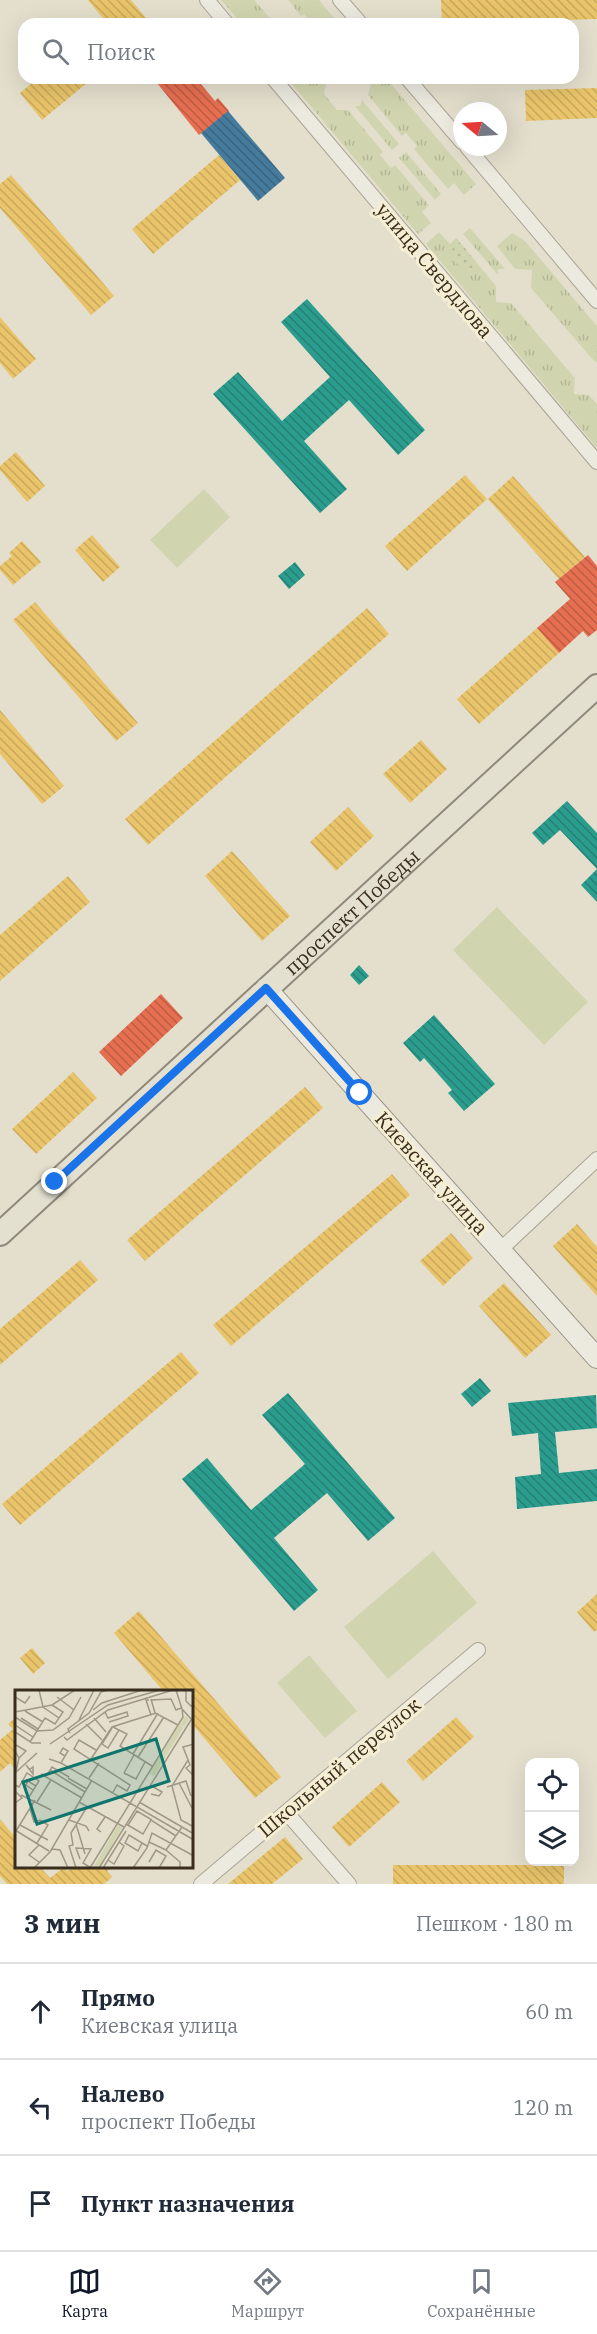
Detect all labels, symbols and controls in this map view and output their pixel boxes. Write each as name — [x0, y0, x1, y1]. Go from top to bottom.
search box — [18, 18, 579, 84]
icon: search — [39, 35, 72, 68]
text: Поиск — [87, 37, 155, 66]
north arrow — [453, 102, 507, 156]
street label: улица Свердлова — [370, 197, 500, 343]
street label: проспект Победы — [278, 842, 425, 981]
route start — [346, 1079, 372, 1105]
street label: Киевская улица — [369, 1106, 495, 1240]
route end — [41, 1168, 67, 1194]
inset map — [15, 1690, 194, 1869]
street label: Школьный переулок — [252, 1691, 426, 1843]
map controls — [525, 1758, 579, 1866]
button: locate — [525, 1758, 579, 1812]
button: layers — [525, 1812, 579, 1866]
text: 3 мин — [24, 1906, 100, 1940]
text: Пешком · 180 m — [416, 1910, 573, 1937]
text: Прямо — [81, 1983, 155, 2012]
icon: ahead — [24, 1995, 57, 2028]
text: 60 m — [525, 1998, 573, 2025]
text: Киевская улица — [81, 2012, 238, 2039]
text: Налево — [81, 2079, 165, 2108]
icon: left — [24, 2091, 57, 2124]
text: 120 m — [513, 2094, 573, 2121]
text: проспект Победы — [81, 2108, 256, 2135]
icon: arrive — [24, 2187, 57, 2220]
text: Пункт назначения — [81, 2189, 295, 2218]
tab: Карта — [61, 2265, 108, 2321]
tab: Маршрут — [231, 2265, 304, 2321]
tab: Сохранённые — [427, 2265, 535, 2321]

